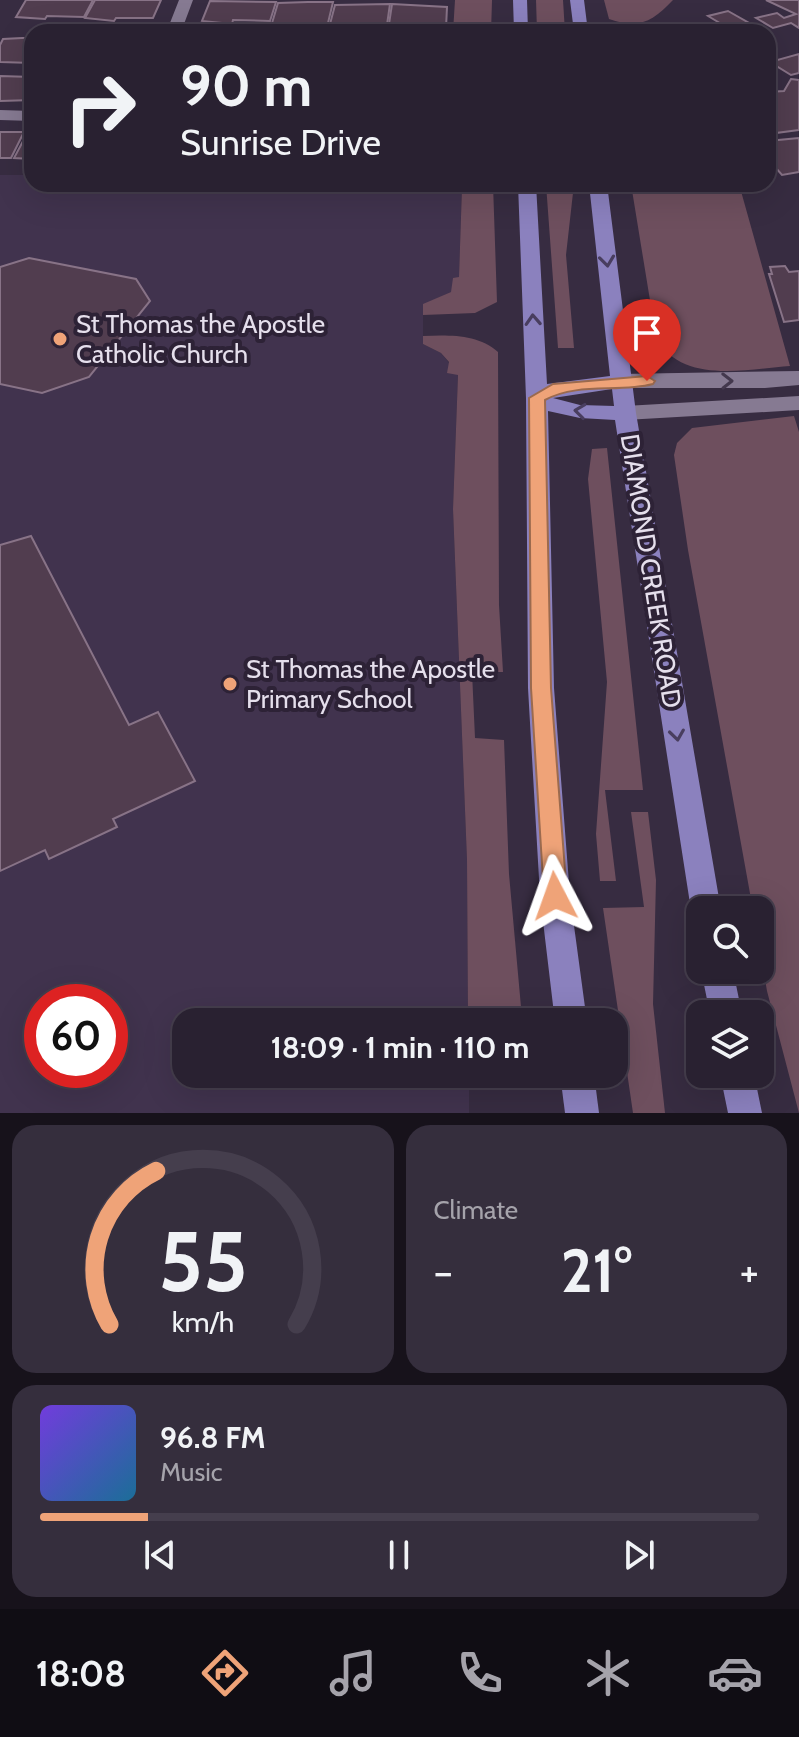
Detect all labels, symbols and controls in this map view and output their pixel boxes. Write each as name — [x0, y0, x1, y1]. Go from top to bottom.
text: 90 m — [180, 52, 312, 120]
icon: right — [48, 56, 152, 160]
text: Sunrise Drive — [180, 120, 381, 164]
one-way arrow — [599, 255, 616, 268]
pin — [613, 299, 681, 381]
place label: St Thomas the Apostle Catholic Church — [76, 308, 325, 370]
icon: arrive — [625, 311, 669, 355]
one-way arrow — [525, 313, 542, 326]
marker: St Thomas the Apostle Catholic Church — [51, 330, 69, 348]
one-way arrow — [721, 372, 734, 390]
one-way arrow — [573, 403, 586, 420]
street label: DIAMOND CREEK ROAD — [614, 432, 688, 710]
place label: St Thomas the Apostle Primary School — [246, 653, 495, 715]
marker: St Thomas the Apostle Primary School — [221, 675, 239, 693]
one-way arrow — [668, 728, 685, 742]
position arrow — [513, 854, 597, 938]
map controls — [686, 896, 774, 1088]
button: search — [686, 896, 774, 984]
speed limit sign: 60 — [24, 984, 128, 1088]
button: layers — [686, 1000, 774, 1088]
text: 18:09 · 1 min · 110 m — [271, 1029, 529, 1066]
text: Climate — [434, 1194, 518, 1226]
text: 55 — [158, 1211, 247, 1312]
text: 21° — [561, 1234, 632, 1307]
text: − — [434, 1245, 453, 1298]
text: + — [740, 1245, 759, 1298]
text: km/h — [171, 1304, 234, 1339]
text: 96.8 FM — [160, 1419, 266, 1456]
text: Music — [160, 1456, 223, 1488]
icon: previous — [138, 1533, 182, 1577]
icon: pause — [377, 1533, 421, 1577]
icon: next — [617, 1533, 661, 1577]
icon: directions — [197, 1645, 253, 1701]
icon: music — [325, 1645, 381, 1701]
icon: phone — [452, 1645, 508, 1701]
icon: climate — [580, 1645, 636, 1701]
icon: car — [707, 1645, 763, 1701]
text: 18:08 — [36, 1651, 126, 1695]

